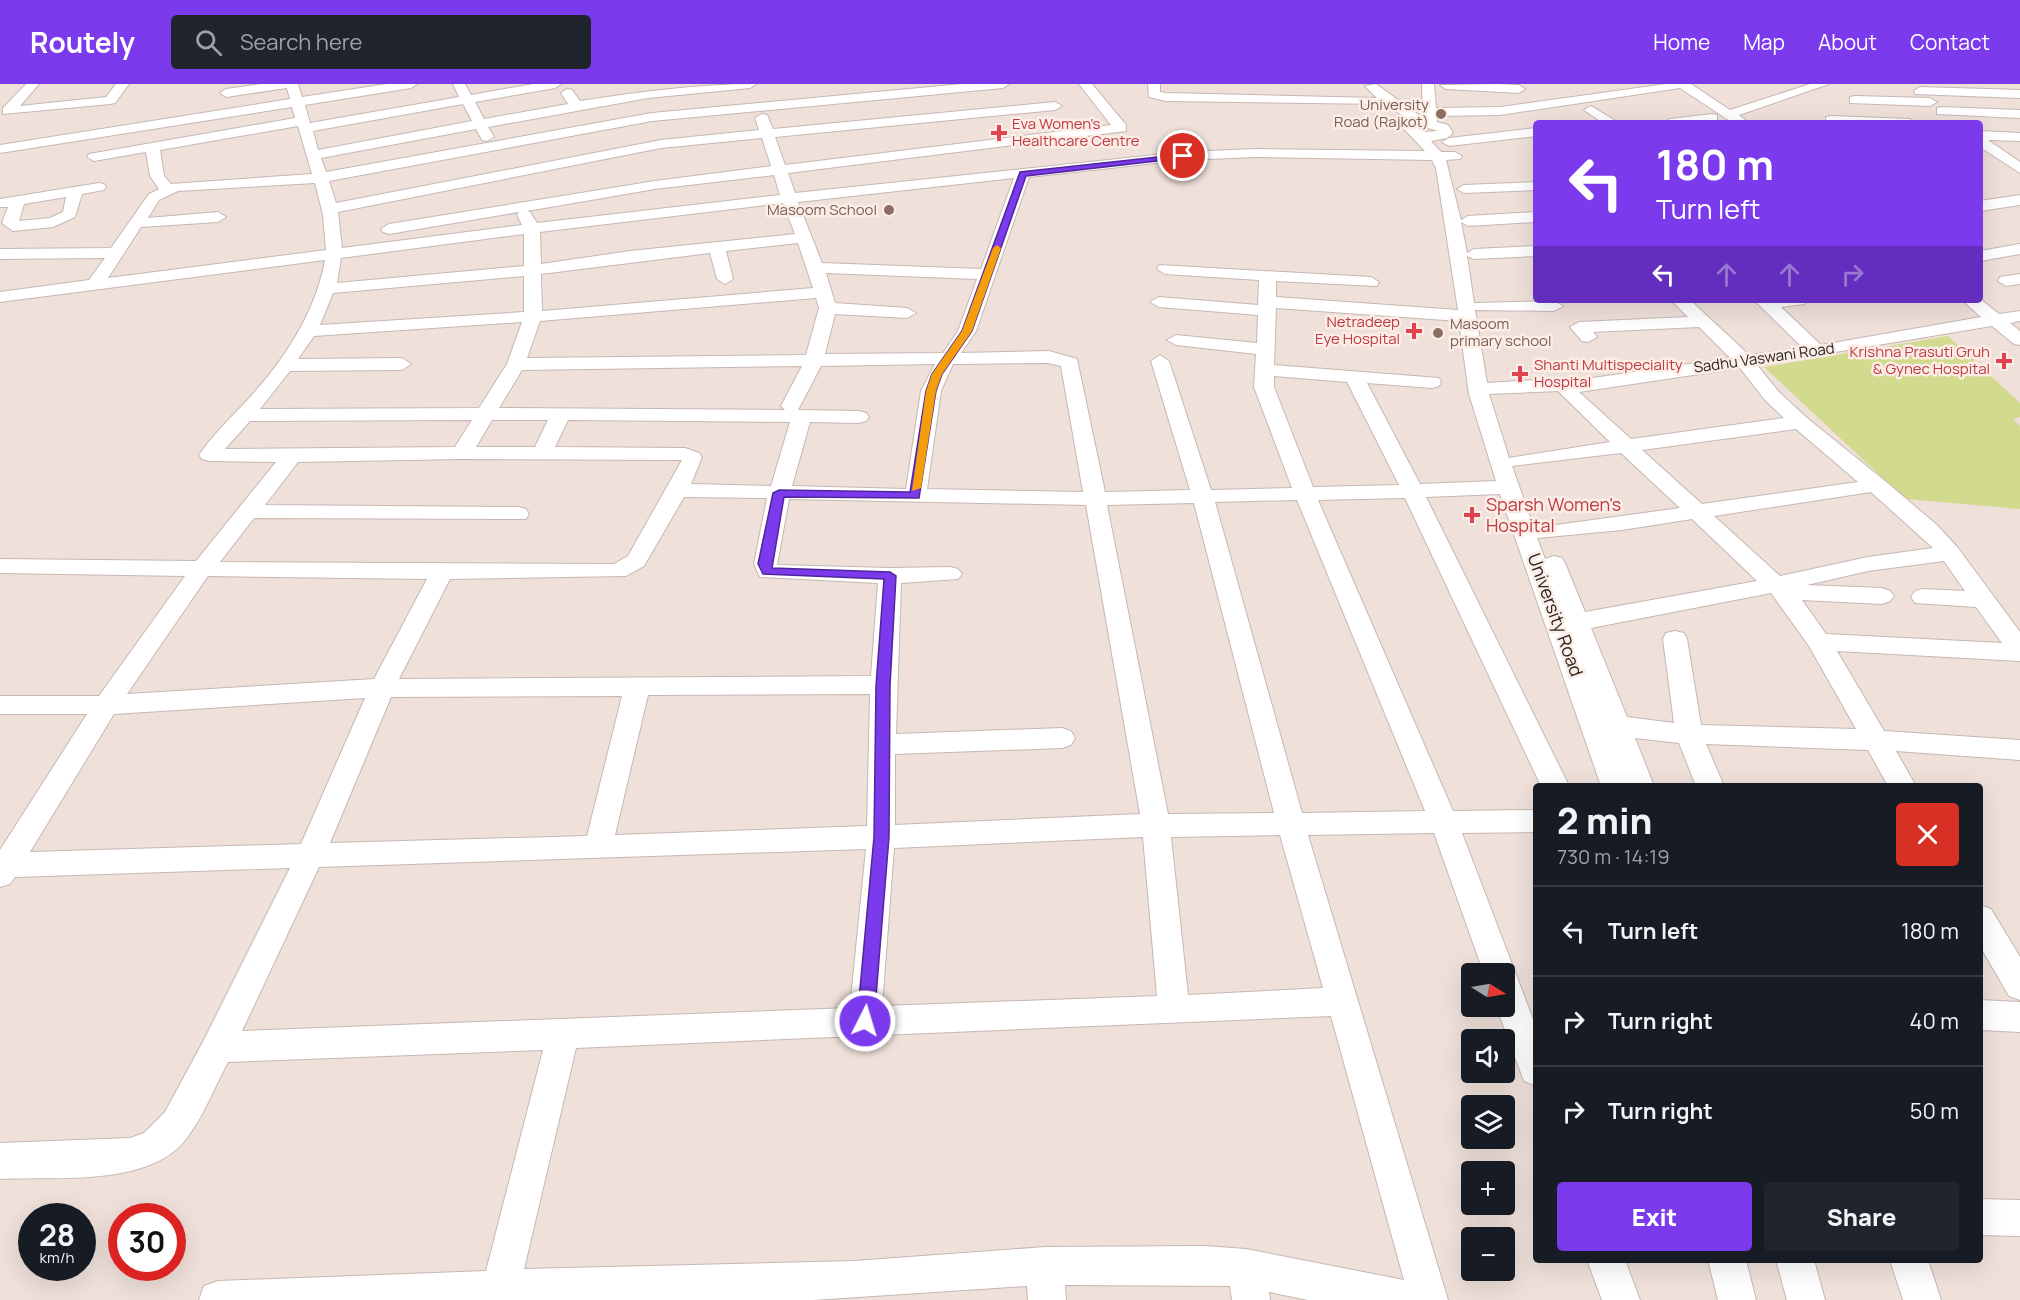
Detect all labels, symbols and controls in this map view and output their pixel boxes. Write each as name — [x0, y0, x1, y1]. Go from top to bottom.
search box — [171, 15, 591, 69]
text: Routely — [30, 23, 135, 61]
icon: search — [192, 26, 225, 59]
text: Search here — [240, 27, 362, 57]
text: Home — [1653, 28, 1710, 56]
text: Map — [1743, 28, 1785, 56]
text: About — [1818, 28, 1877, 56]
text: Contact — [1910, 28, 1990, 56]
place label: University Road (Rajkot) — [1334, 94, 1429, 132]
marker: University Road (Rajkot) — [1434, 107, 1448, 121]
place label: Eva Women's Healthcare Centre — [1012, 113, 1140, 151]
marker: Eva Women's Healthcare Centre — [990, 124, 1008, 142]
pin — [1157, 130, 1208, 181]
text: 180 m — [1656, 135, 1774, 193]
icon: arrive — [1166, 139, 1199, 172]
icon: left — [1557, 144, 1635, 222]
text: Turn left — [1656, 190, 1760, 227]
place label: Masoom School — [767, 199, 877, 220]
marker: Masoom School — [882, 203, 896, 217]
icon: left — [1647, 258, 1680, 291]
icon: ahead — [1710, 258, 1743, 291]
icon: ahead — [1773, 258, 1806, 291]
icon: right — [1836, 258, 1869, 291]
place label: Netradeep Eye Hospital — [1315, 311, 1400, 349]
place label: Masoom primary school — [1450, 313, 1551, 351]
marker: Netradeep Eye Hospital — [1405, 322, 1423, 340]
marker: Masoom primary school — [1431, 326, 1445, 340]
street label: Sadhu Vaswani Road — [1692, 337, 1836, 378]
place label: Krishna Prasuti Gruh & Gynec Hospital — [1850, 341, 1990, 379]
marker: Krishna Prasuti Gruh & Gynec Hospital — [1995, 352, 2013, 370]
place label: Shanti Multispeciality Hospital — [1534, 354, 1683, 392]
marker: Shanti Multispeciality Hospital — [1511, 365, 1529, 383]
place label: Sparsh Women's Hospital — [1486, 492, 1621, 537]
marker: Sparsh Women's Hospital — [1463, 506, 1481, 524]
street label: University Road — [1523, 550, 1589, 680]
text: 2 min — [1557, 796, 1652, 845]
button: close — [1896, 803, 1959, 866]
text: 730 m · 14:19 — [1557, 843, 1670, 870]
icon: left — [1557, 915, 1590, 948]
text: Turn left — [1608, 916, 1698, 946]
text: 180 m — [1901, 916, 1959, 946]
north arrow — [1461, 963, 1515, 1017]
map controls — [1461, 963, 1515, 1281]
position arrow — [833, 989, 897, 1053]
icon: right — [1557, 1005, 1590, 1038]
text: Turn right — [1608, 1006, 1713, 1036]
text: 40 m — [1910, 1006, 1959, 1036]
button: sound — [1461, 1029, 1515, 1083]
button: layers — [1461, 1095, 1515, 1149]
icon: right — [1557, 1095, 1590, 1128]
text: Turn right — [1608, 1096, 1713, 1126]
text: 50 m — [1910, 1096, 1959, 1126]
button: + — [1461, 1161, 1515, 1215]
button: Exit — [1557, 1182, 1752, 1251]
button: Share — [1764, 1182, 1959, 1251]
speed limit sign: 30 — [108, 1203, 186, 1281]
text: 28 — [39, 1214, 75, 1255]
button: − — [1461, 1227, 1515, 1281]
text: km/h — [40, 1247, 74, 1268]

